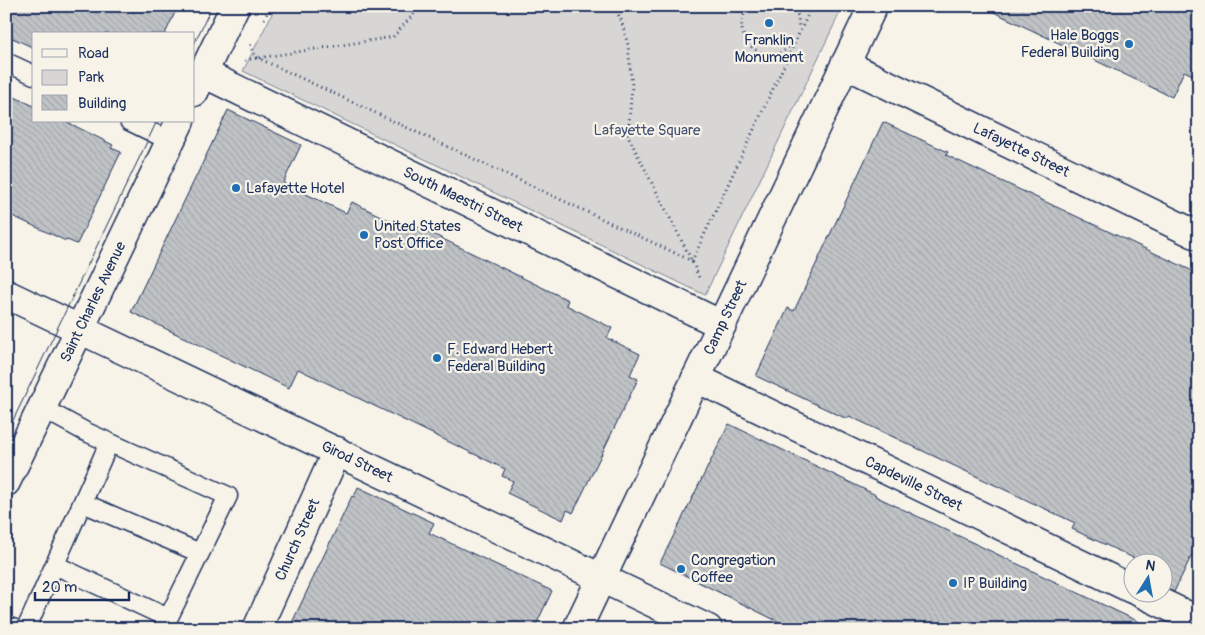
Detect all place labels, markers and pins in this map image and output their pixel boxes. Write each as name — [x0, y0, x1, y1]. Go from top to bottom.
marker: Franklin Monument — [763, 17, 775, 29]
place label: Hale Boggs Federal Building — [1021, 26, 1119, 62]
place label: Franklin Monument — [734, 31, 804, 67]
marker: Hale Boggs Federal Building — [1123, 38, 1135, 50]
place label: Lafayette Hotel — [246, 179, 345, 198]
marker: Lafayette Hotel — [230, 182, 242, 194]
place label: United States Post Office — [374, 217, 461, 253]
marker: United States Post Office — [358, 229, 370, 241]
place label: F. Edward Hebert Federal Building — [447, 340, 554, 376]
marker: F. Edward Hebert Federal Building — [431, 352, 443, 364]
place label: Congregation Coffee — [691, 551, 776, 587]
marker: Congregation Coffee — [675, 563, 687, 575]
place label: IP Building — [963, 574, 1027, 593]
marker: IP Building — [947, 577, 959, 589]

